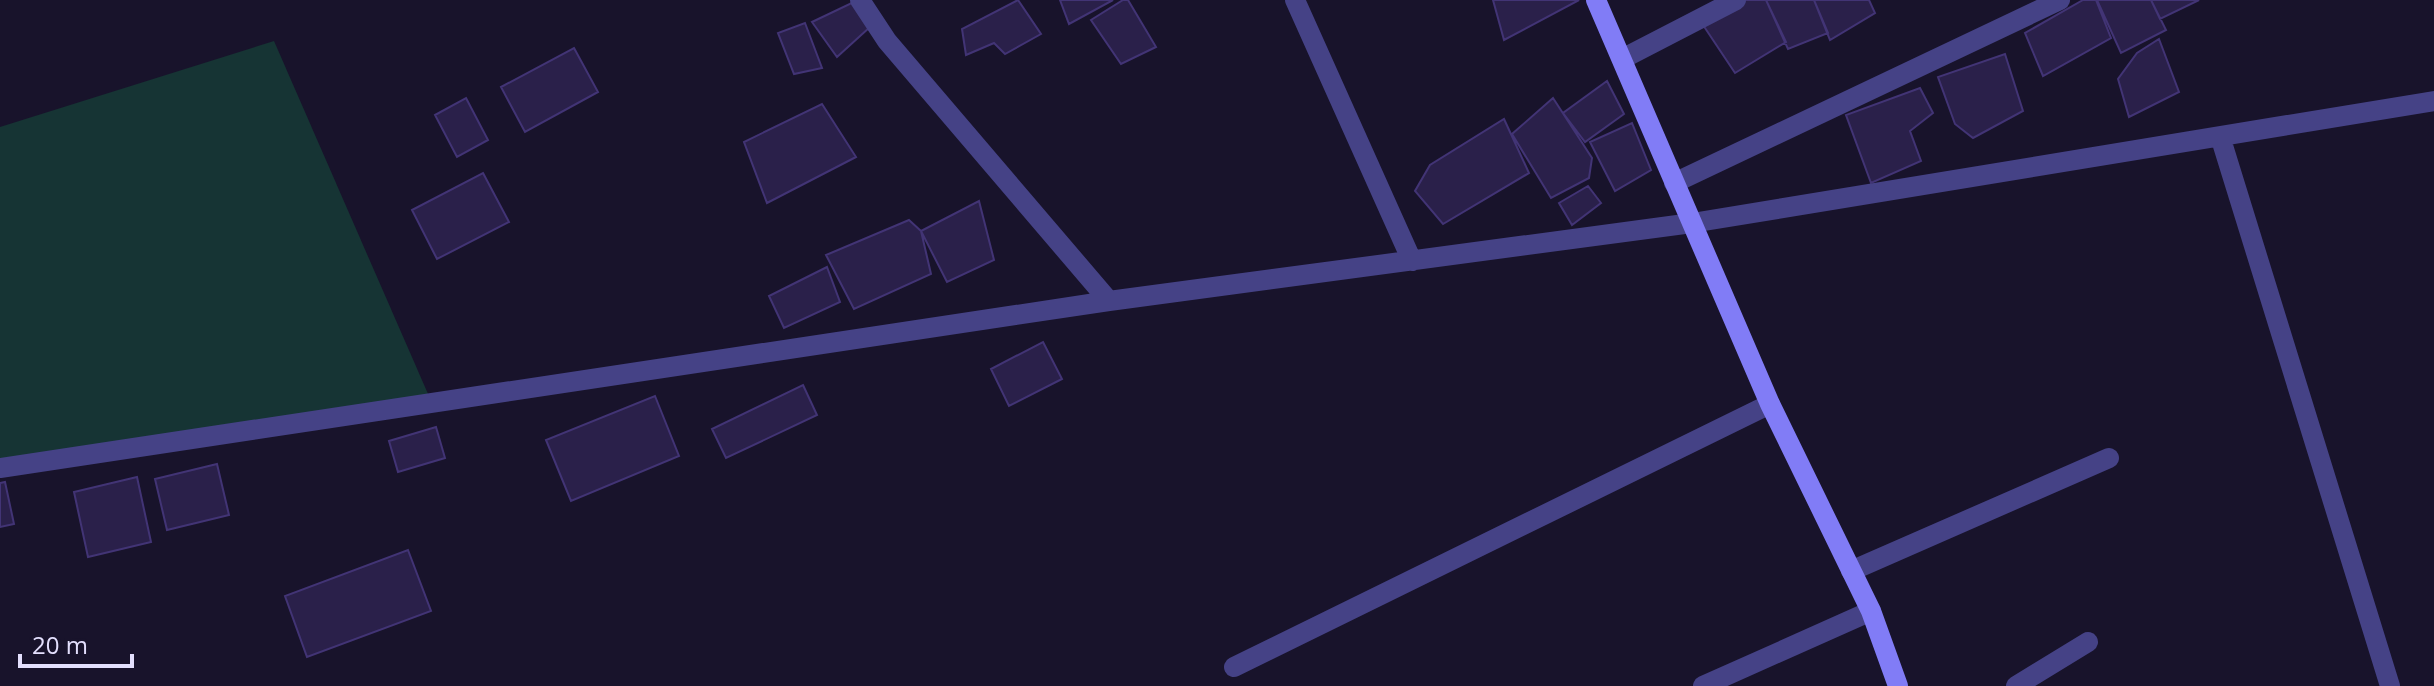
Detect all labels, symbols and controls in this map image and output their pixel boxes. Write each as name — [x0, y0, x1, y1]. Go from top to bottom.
scale bar — [20, 618, 132, 668]
text: 20 m — [32, 628, 88, 661]

